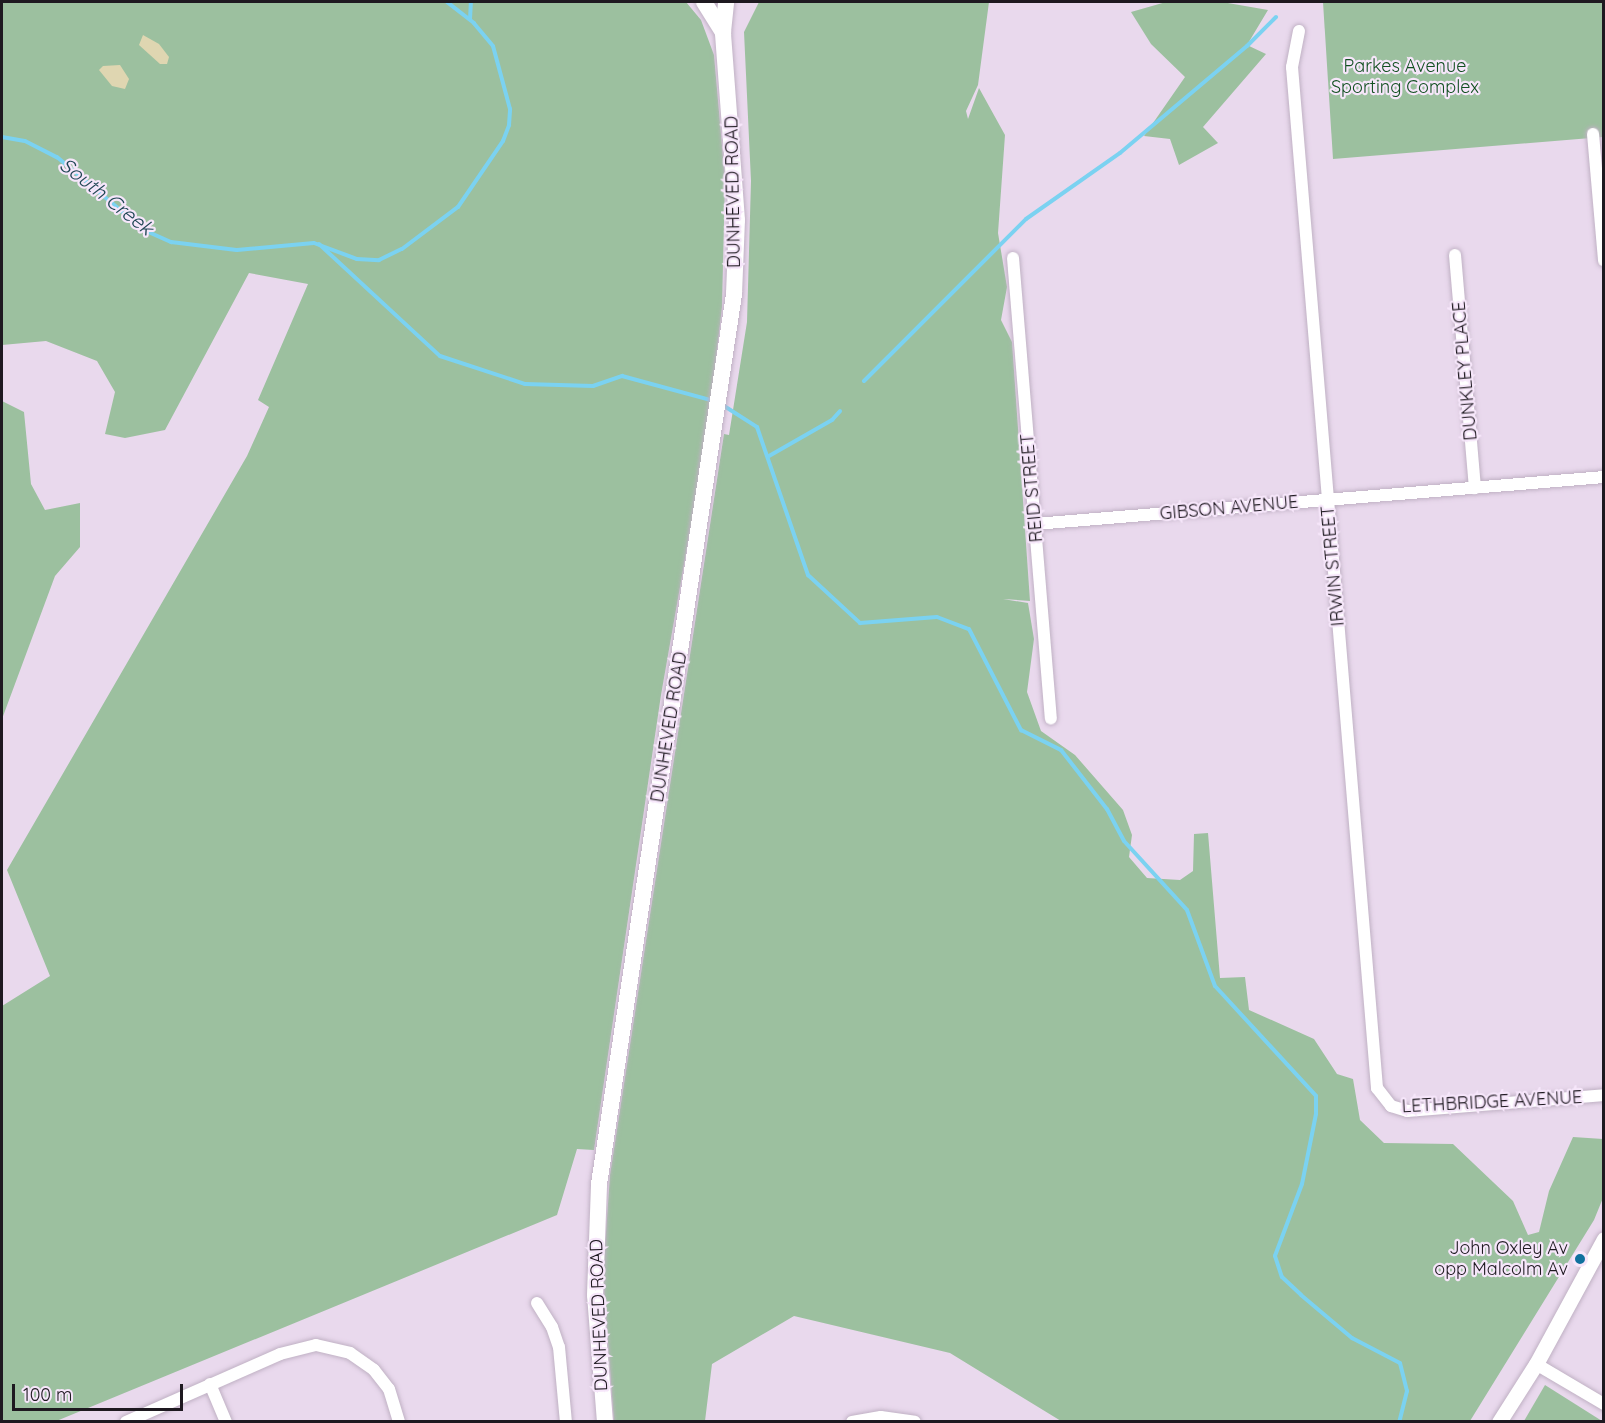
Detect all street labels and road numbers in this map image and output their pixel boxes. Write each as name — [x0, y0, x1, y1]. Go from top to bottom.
street label: DUNHEVED ROAD — [721, 116, 745, 268]
street label: DUNKLEY PLACE — [1448, 301, 1482, 441]
street label: REID STREET — [1016, 433, 1048, 543]
street label: GIBSON AVENUE — [1159, 491, 1299, 525]
street label: IRWIN STREET — [1317, 505, 1349, 627]
street label: DUNHEVED ROAD — [646, 650, 692, 804]
street label: LETHBRIDGE AVENUE — [1401, 1086, 1583, 1118]
street label: DUNHEVED ROAD — [586, 1239, 612, 1391]

